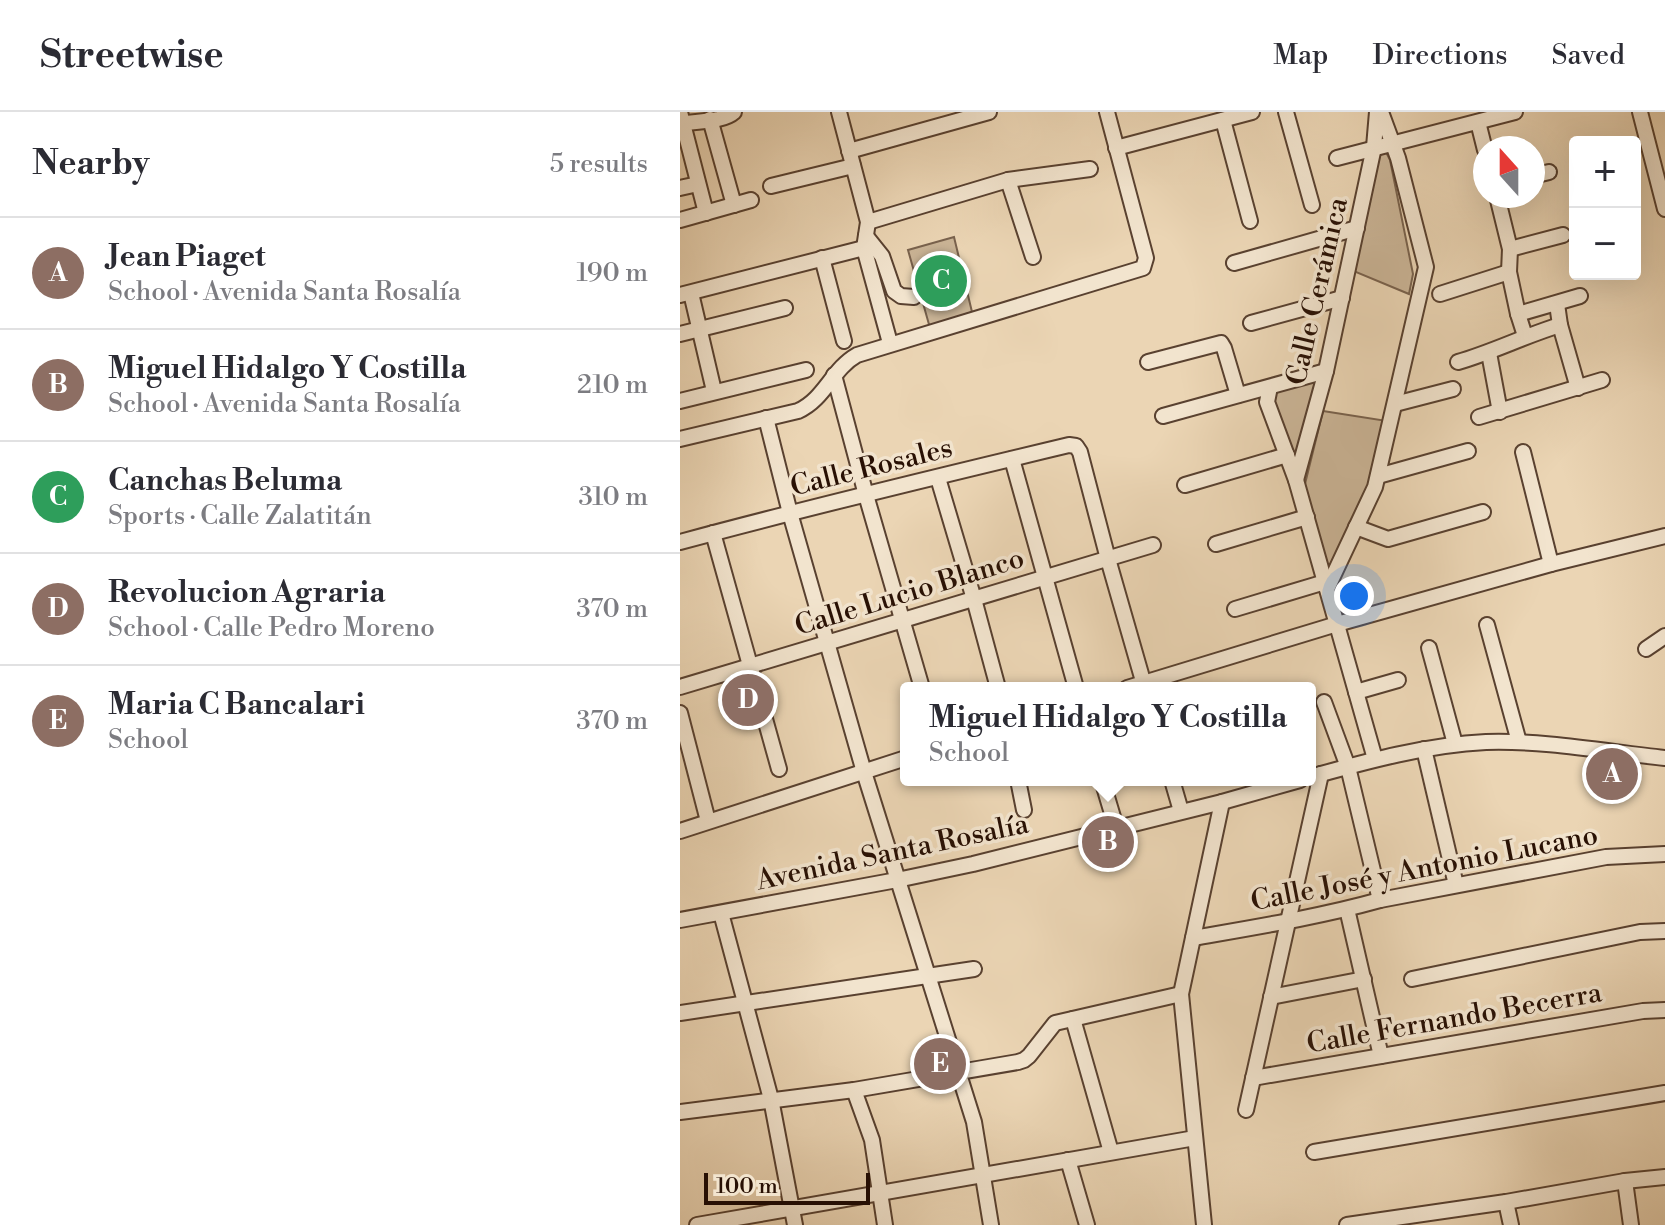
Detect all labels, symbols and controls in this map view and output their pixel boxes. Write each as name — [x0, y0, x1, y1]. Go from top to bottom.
text: Streetwise — [40, 32, 224, 79]
text: Map — [1273, 38, 1328, 73]
text: Directions — [1372, 38, 1507, 73]
text: Saved — [1551, 38, 1625, 73]
north arrow — [1473, 136, 1545, 208]
map controls — [1569, 136, 1641, 280]
button: + — [1569, 136, 1641, 208]
text: Nearby — [32, 143, 150, 185]
text: 5 results — [550, 148, 648, 180]
street label: Calle Cerámica — [1279, 193, 1356, 389]
button: − — [1569, 208, 1641, 280]
text: Jean Piaget — [108, 238, 266, 276]
pin: C — [915, 251, 967, 311]
text: A — [49, 257, 67, 289]
text: 190 m — [577, 257, 648, 289]
text: School · Avenida Santa Rosalía — [108, 276, 461, 308]
text: Miguel Hidalgo Y Costilla — [108, 350, 466, 388]
text: B — [48, 369, 68, 401]
text: 210 m — [577, 369, 648, 401]
text: School · Avenida Santa Rosalía — [108, 388, 461, 420]
street label: Calle Rosales — [787, 430, 956, 505]
text: Canchas Beluma — [108, 462, 342, 500]
text: C — [49, 481, 67, 513]
text: 310 m — [579, 481, 648, 513]
text: Sports · Calle Zalatitán — [108, 500, 372, 532]
street label: Calle Lucio Blanco — [791, 541, 1028, 644]
text: Revolucion Agraria — [108, 574, 385, 612]
your location — [1334, 576, 1374, 616]
text: D — [48, 593, 68, 625]
text: 370 m — [576, 593, 648, 625]
text: School · Calle Pedro Moreno — [108, 612, 435, 644]
pin: D — [722, 670, 774, 730]
popup — [900, 682, 1316, 786]
text: Maria C Bancalari — [108, 686, 365, 724]
text: Miguel Hidalgo Y Costilla — [929, 699, 1287, 737]
text: E — [49, 705, 67, 737]
text: 370 m — [576, 705, 648, 737]
text: School — [108, 724, 188, 756]
text: School — [929, 737, 1009, 769]
pin: A — [1586, 744, 1638, 804]
street label: Avenida Santa Rosalía — [752, 806, 1032, 899]
pin: B — [1082, 812, 1134, 872]
street label: Calle José y Antonio Lucano — [1248, 818, 1601, 919]
street label: Calle Fernando Becerra — [1304, 975, 1605, 1062]
pin: E — [914, 1034, 966, 1094]
scale bar — [704, 1169, 870, 1205]
text: 100 m — [716, 1173, 778, 1200]

